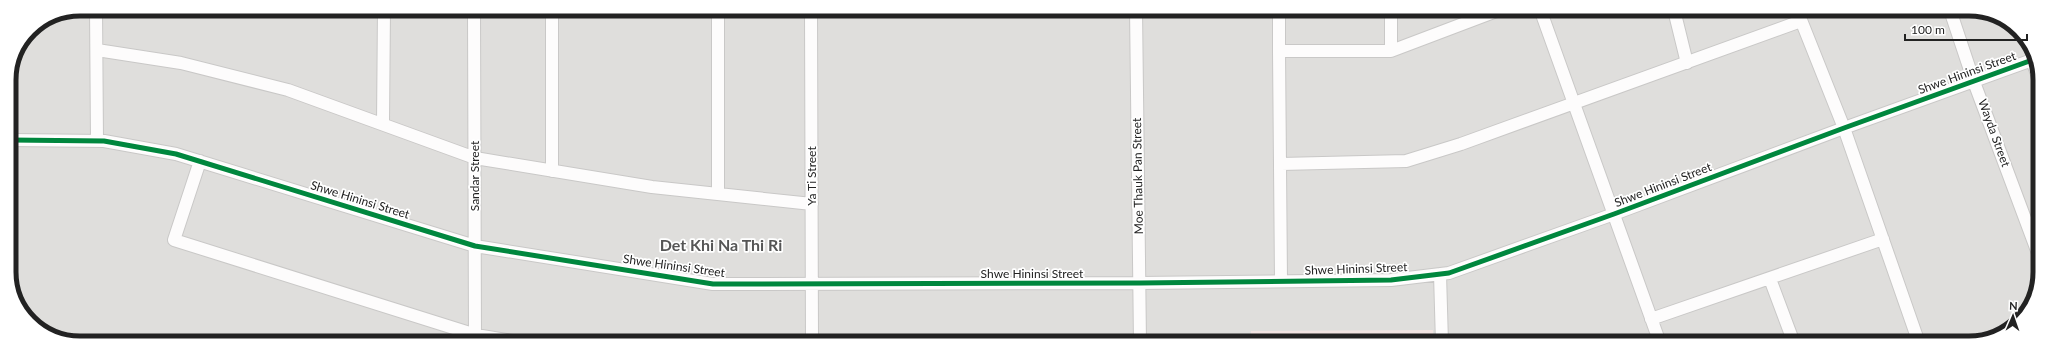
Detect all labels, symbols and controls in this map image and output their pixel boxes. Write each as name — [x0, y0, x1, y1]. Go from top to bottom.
scale bar — [1905, 16, 2027, 42]
text: 100 m — [1911, 22, 1945, 37]
street label: Shwe Hininsi Street — [1916, 48, 2018, 97]
street label: Wayda Street — [1975, 97, 2014, 169]
street label: Moe Thauk Pan Street — [1129, 117, 1146, 234]
street label: Sandar Street — [467, 140, 482, 211]
street label: Ya Ti Street — [804, 146, 819, 206]
street label: Shwe Hininsi Street — [1612, 159, 1714, 210]
street label: Shwe Hininsi Street — [309, 177, 412, 222]
district label: Det Khi Na Thi Ri — [660, 235, 782, 254]
street label: Shwe Hininsi Street — [622, 251, 727, 280]
street label: Shwe Hininsi Street — [1304, 259, 1408, 278]
street label: Shwe Hininsi Street — [981, 266, 1084, 281]
north arrow — [1993, 296, 2033, 336]
text: N — [2009, 299, 2018, 312]

